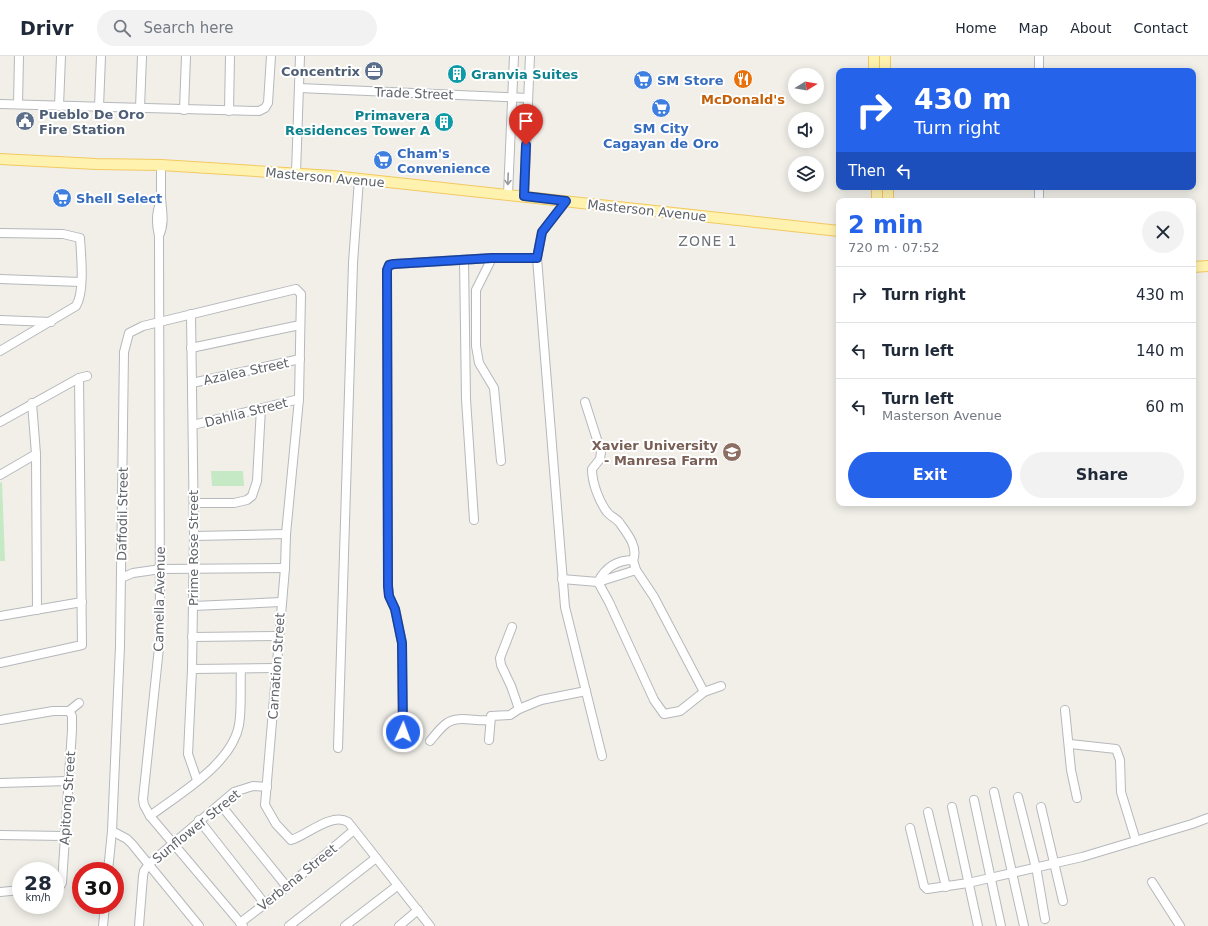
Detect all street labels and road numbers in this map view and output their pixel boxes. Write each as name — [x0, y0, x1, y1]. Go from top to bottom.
street label: Trade Street — [373, 85, 454, 102]
street label: Masterson Avenue — [265, 165, 385, 190]
street label: Masterson Avenue — [587, 197, 707, 224]
street label: Azalea Street — [202, 355, 290, 388]
street label: Dahlia Street — [203, 395, 289, 430]
street label: Daffodil Street — [114, 467, 131, 561]
street label: Prime Rose Street — [186, 490, 201, 606]
street label: Camella Avenue — [151, 546, 168, 652]
street label: Carnation Street — [265, 612, 288, 720]
street label: Apitong Street — [57, 751, 78, 845]
street label: Sunflower Street — [149, 786, 243, 866]
street label: Verbena Street — [255, 841, 340, 914]

